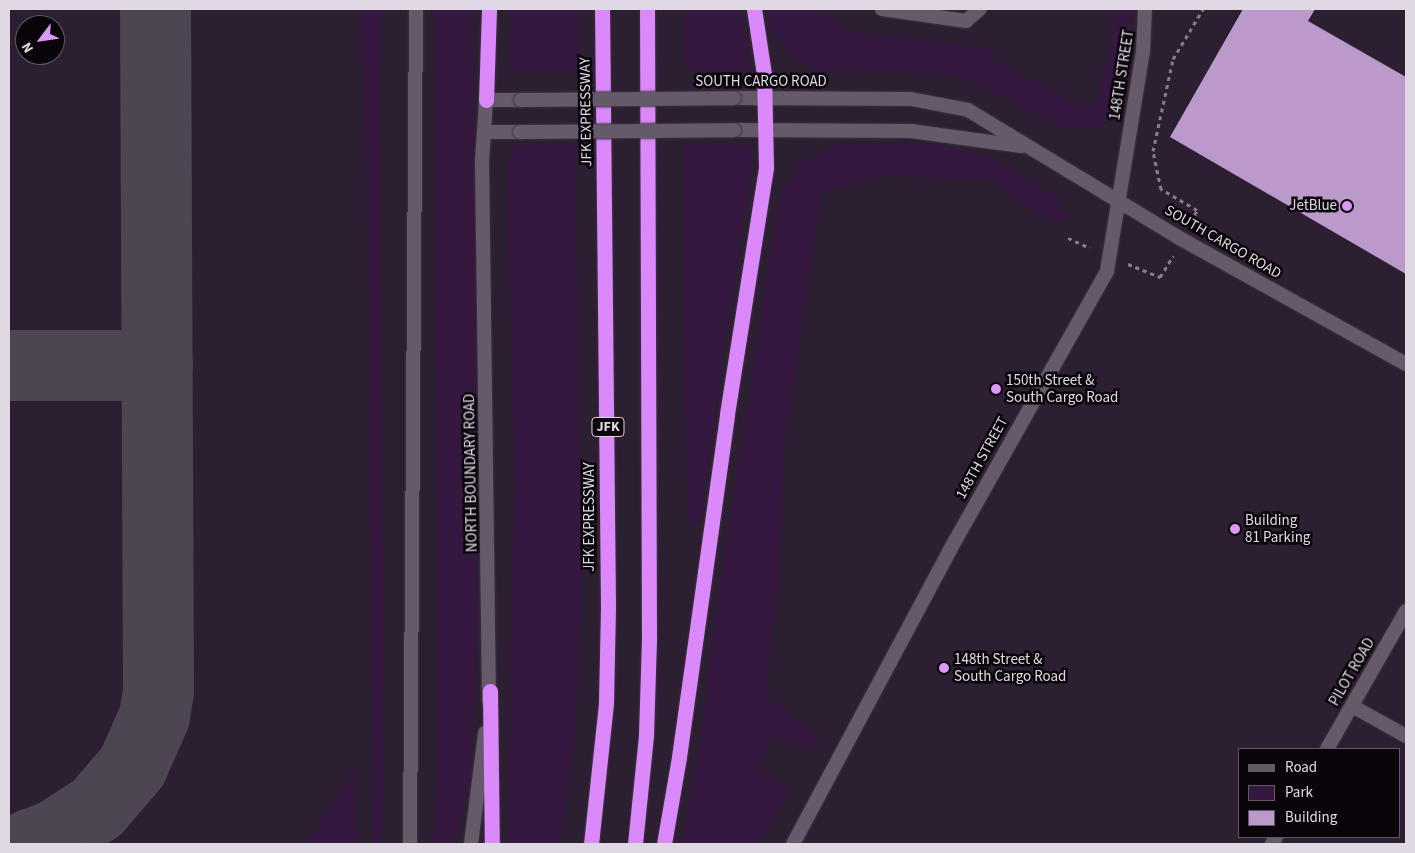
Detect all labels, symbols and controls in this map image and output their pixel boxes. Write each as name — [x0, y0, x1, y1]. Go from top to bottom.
north arrow — [15, 15, 65, 65]
street label: 148TH STREET — [1106, 28, 1138, 122]
text: N — [17, 38, 39, 56]
street label: JFK EXPRESSWAY — [576, 57, 596, 167]
street label: SOUTH CARGO ROAD — [695, 73, 827, 91]
place label: JetBlue — [1289, 197, 1337, 215]
marker: JetBlue — [1341, 200, 1353, 212]
street label: SOUTH CARGO ROAD — [1161, 201, 1285, 283]
place label: 150th Street & South Cargo Road — [1006, 371, 1118, 406]
marker: 150th Street & South Cargo Road — [990, 383, 1002, 395]
street label: NORTH BOUNDARY ROAD — [461, 394, 481, 552]
street label: 148TH STREET — [952, 414, 1012, 502]
road number: JFK — [590, 416, 626, 438]
street label: JFK EXPRESSWAY — [581, 462, 599, 572]
place label: Building 81 Parking — [1245, 511, 1310, 546]
marker: Building 81 Parking — [1229, 523, 1241, 535]
street label: PILOT ROAD — [1325, 635, 1379, 709]
place label: 148th Street & South Cargo Road — [954, 650, 1066, 685]
marker: 148th Street & South Cargo Road — [938, 662, 950, 674]
legend — [1238, 748, 1400, 838]
text: Road — [1285, 757, 1317, 778]
text: Park — [1285, 782, 1313, 803]
text: Building — [1285, 807, 1337, 828]

